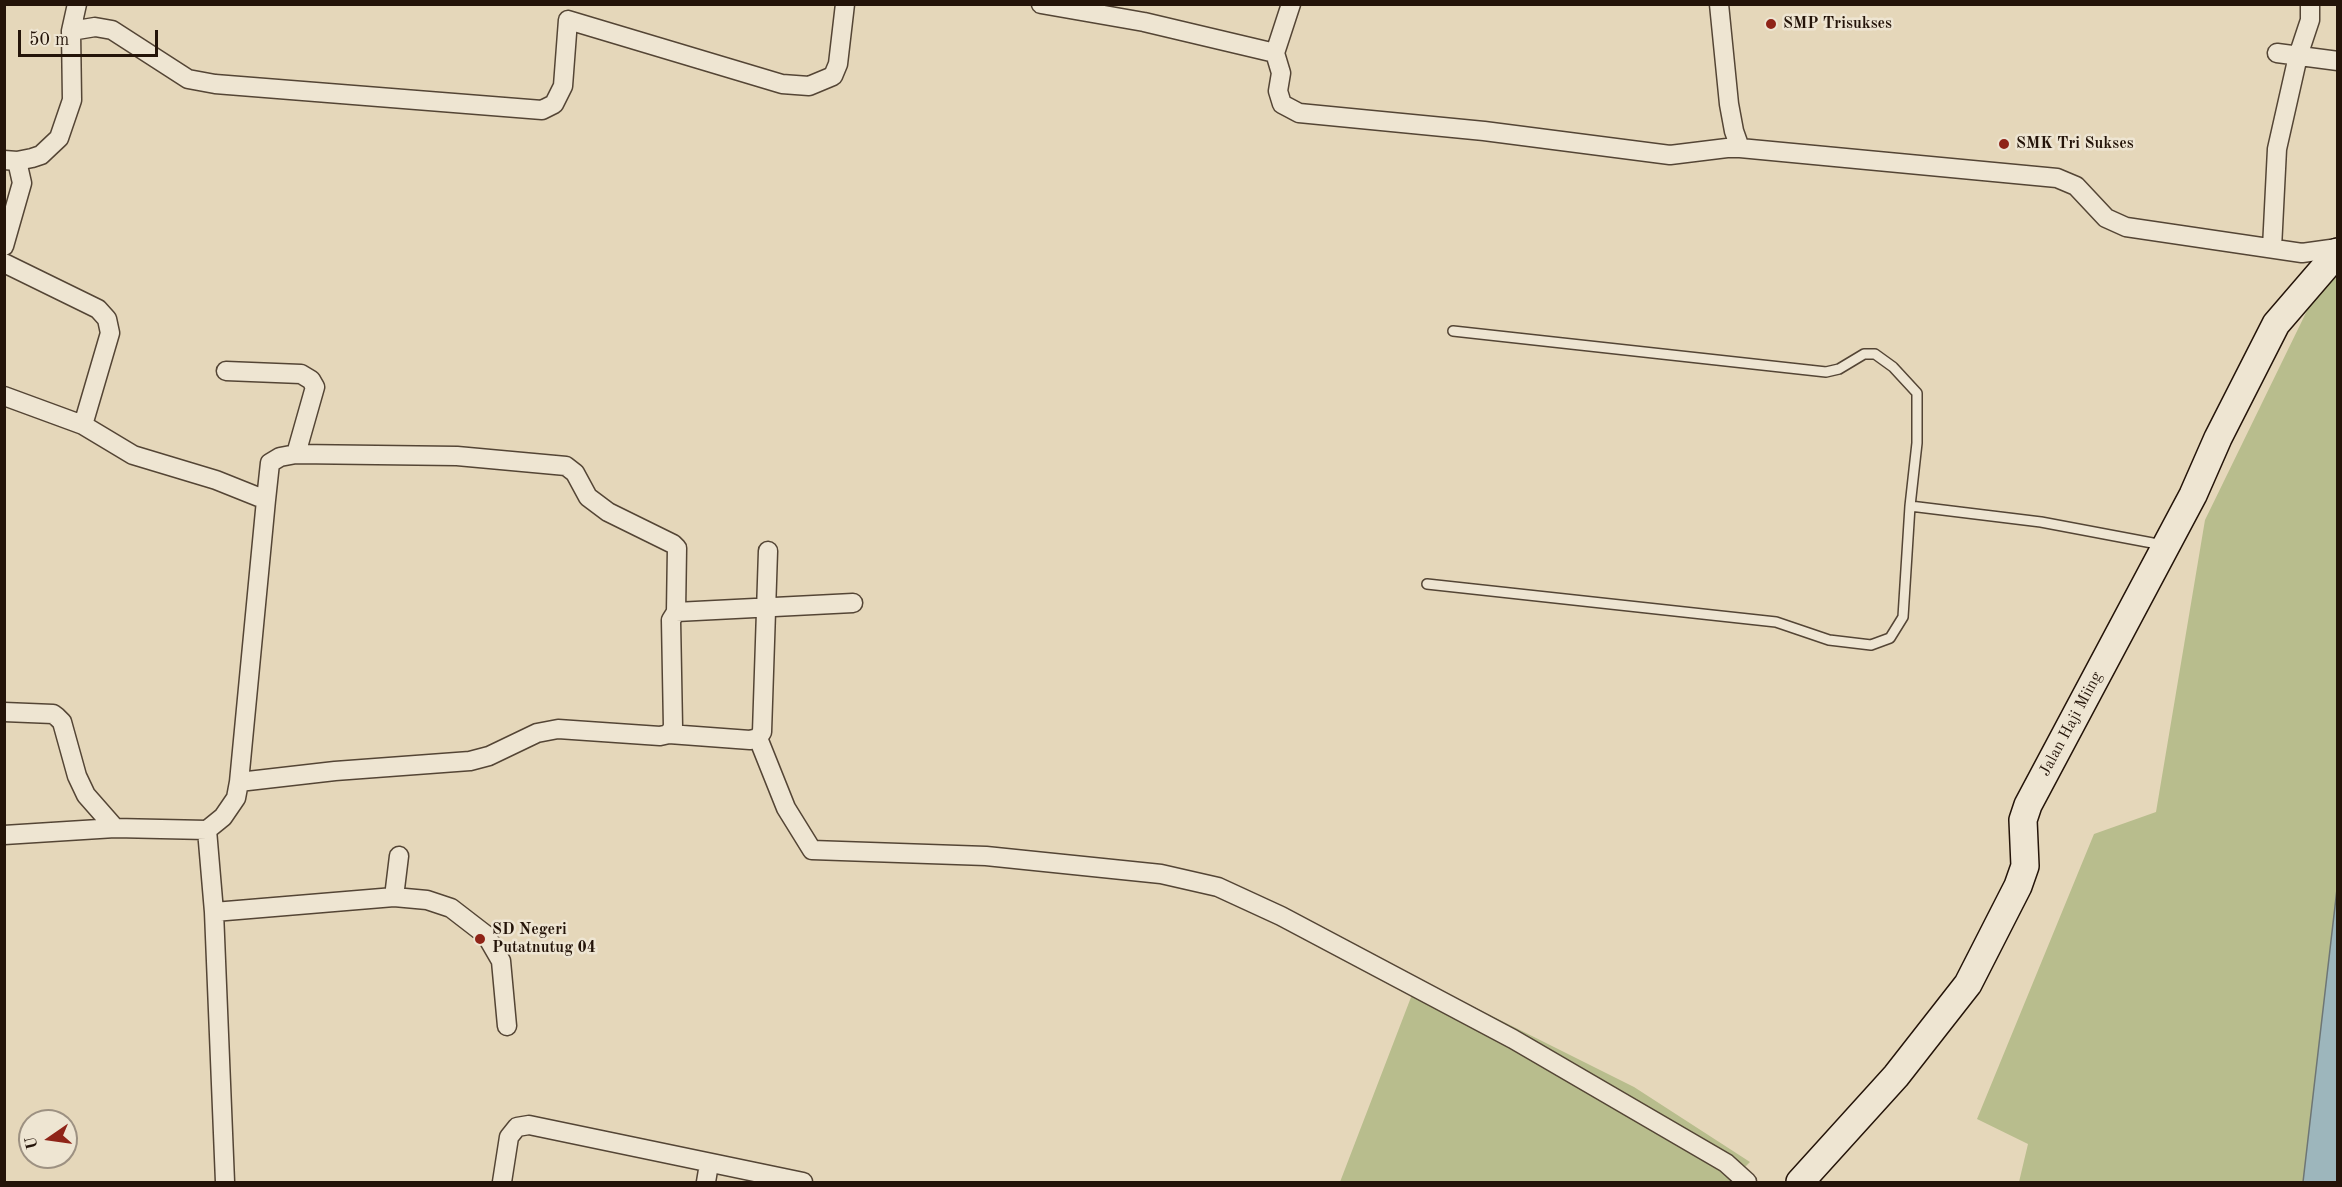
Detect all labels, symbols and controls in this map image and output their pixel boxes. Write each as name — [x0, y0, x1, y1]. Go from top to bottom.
place label: SMP Trisukses — [1783, 14, 1892, 34]
marker: SMP Trisukses — [1764, 17, 1778, 31]
scale bar — [21, 18, 160, 56]
text: 50 m — [29, 31, 69, 49]
place label: SMK Tri Sukses — [2016, 134, 2134, 154]
marker: SMK Tri Sukses — [1997, 137, 2011, 151]
street label: Jalan Haji Miing — [2035, 668, 2107, 780]
place label: SD Negeri Putatnutug 04 — [492, 920, 596, 958]
marker: SD Negeri Putatnutug 04 — [473, 932, 487, 946]
north arrow — [18, 1109, 78, 1169]
text: U — [23, 1135, 42, 1151]

